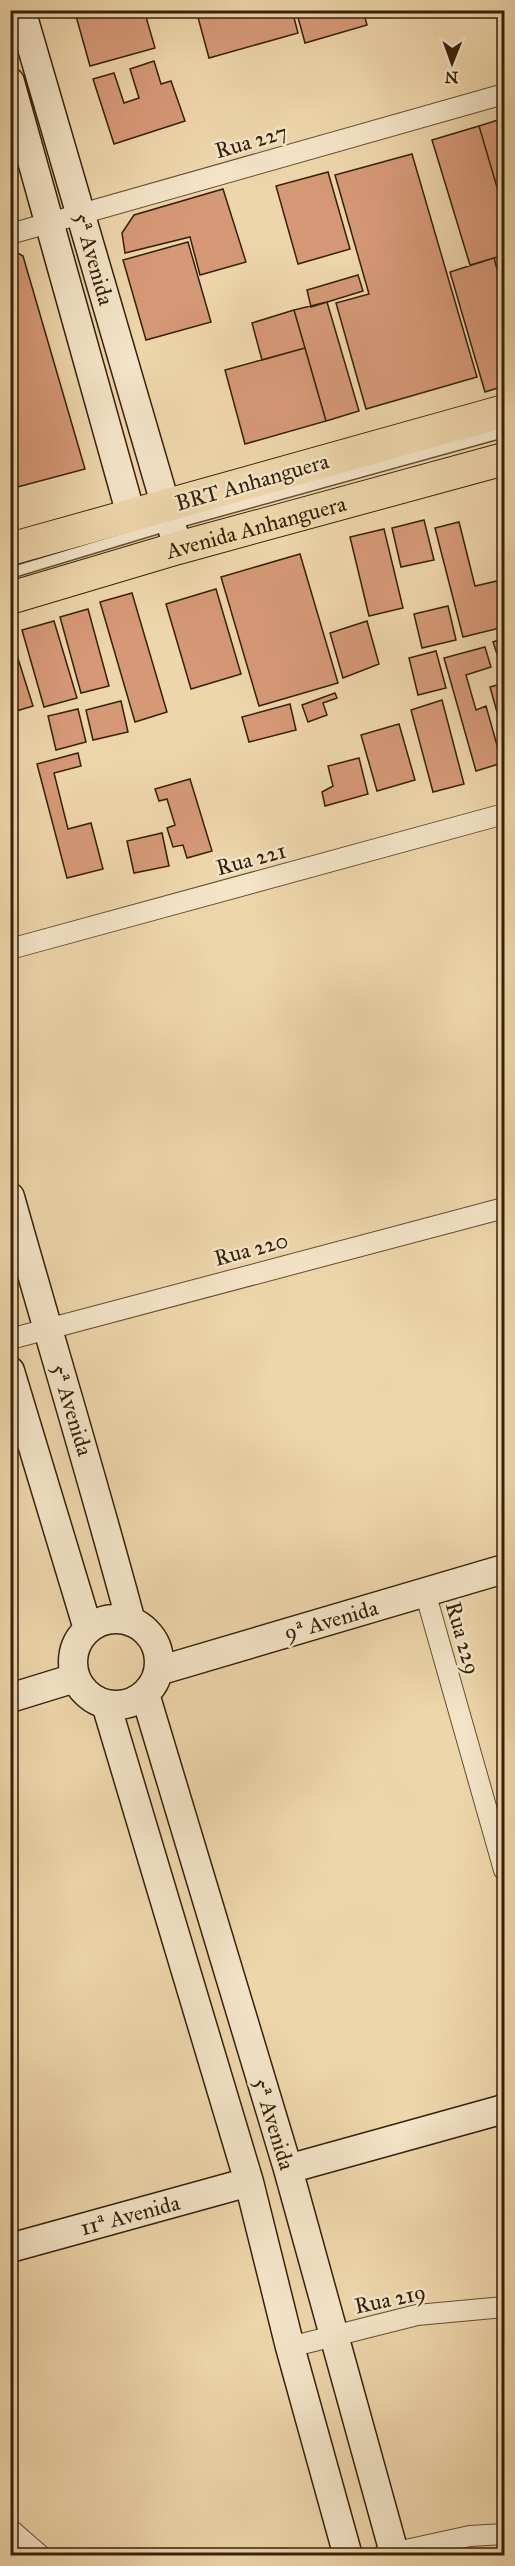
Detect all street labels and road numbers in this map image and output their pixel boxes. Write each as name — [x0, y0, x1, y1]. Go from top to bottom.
street label: Rua 227 — [212, 118, 290, 164]
street label: 5ª Avenida — [68, 210, 120, 309]
street label: BRT Anhanguera — [172, 447, 333, 517]
street label: Avenida Anhanguera — [162, 489, 350, 565]
street label: Rua 221 — [213, 837, 289, 881]
street label: Rua 220 — [211, 1226, 291, 1272]
street label: 5ª Avenida — [45, 1361, 99, 1460]
street label: 9ª Avenida — [281, 1594, 382, 1646]
street label: Rua 229 — [440, 1598, 486, 1678]
street label: 5ª Avenida — [247, 2075, 301, 2174]
street label: 11ª Avenida — [77, 2189, 183, 2241]
street label: Rua 219 — [352, 2278, 428, 2320]

